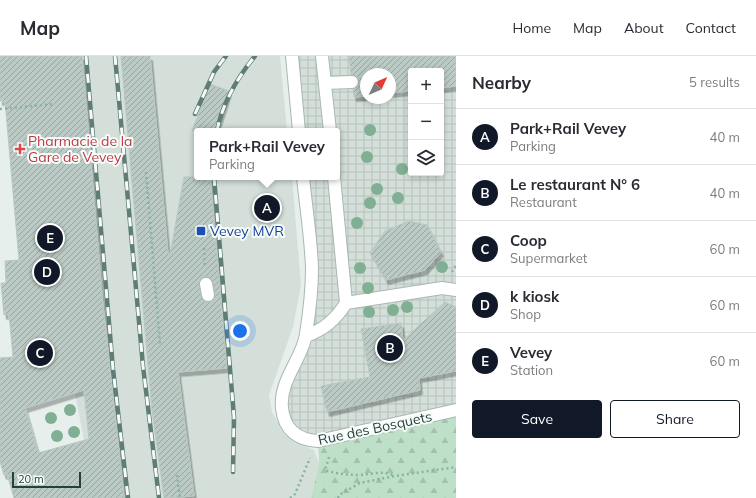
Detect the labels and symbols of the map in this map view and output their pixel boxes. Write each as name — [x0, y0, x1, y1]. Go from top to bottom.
north arrow — [360, 68, 396, 104]
place label: Pharmacie de la Gare de Vevey — [28, 132, 132, 166]
marker: Pharmacie de la Gare de Vevey — [15, 144, 25, 154]
pin: A — [254, 193, 280, 223]
place label: Vevey MVR — [210, 222, 284, 240]
pin: E — [37, 223, 63, 253]
marker: Vevey MVR — [195, 225, 207, 237]
pin: D — [34, 257, 60, 287]
your location — [230, 321, 250, 341]
pin: B — [377, 333, 403, 363]
pin: C — [27, 338, 53, 368]
street label: Rue des Bosquets — [316, 407, 434, 449]
scale bar — [12, 470, 81, 489]

